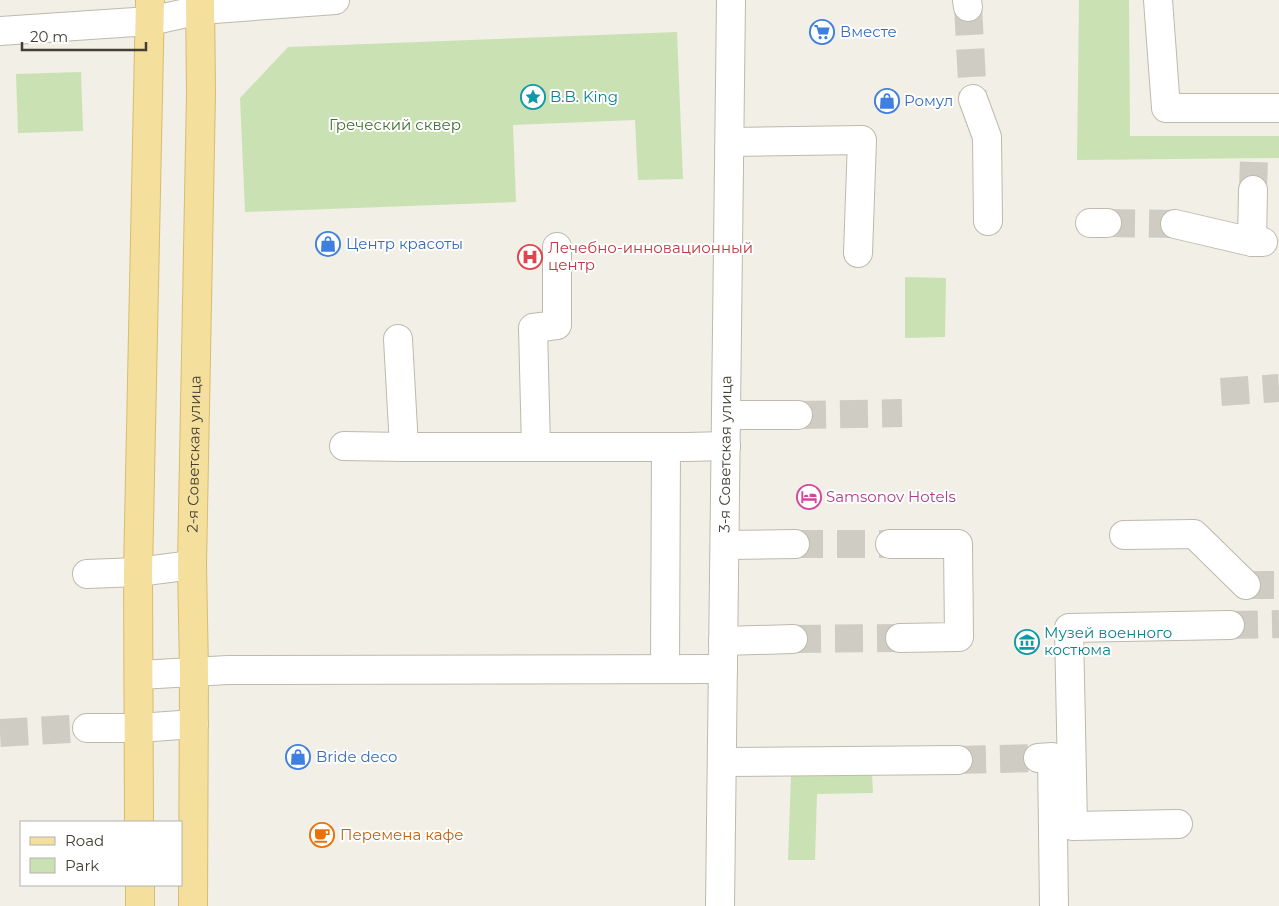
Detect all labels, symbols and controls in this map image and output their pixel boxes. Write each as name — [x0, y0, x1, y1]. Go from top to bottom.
supermarket icon: Вместе — [809, 19, 835, 45]
scale bar — [22, 20, 146, 52]
place label: Вместе — [840, 22, 897, 41]
text: 20 m — [30, 27, 68, 46]
place icon: B.B. King — [520, 84, 546, 110]
place label: B.B. King — [550, 87, 618, 106]
shop icon: Ромул — [874, 88, 900, 114]
place label: Ромул — [904, 91, 953, 110]
park label: Греческий сквер — [329, 115, 461, 134]
shop icon: Центр красоты — [315, 231, 341, 257]
place label: Центр красоты — [346, 234, 463, 253]
place label: Лечебно-инновационный центр — [548, 238, 753, 274]
hospital icon: Лечебно-инновационный центр — [517, 244, 543, 270]
street label: 2-я Советская улица — [183, 375, 205, 533]
street label: 3-я Советская улица — [715, 375, 735, 533]
hotel icon: Samsonov Hotels — [796, 484, 822, 510]
place label: Samsonov Hotels — [826, 487, 956, 506]
place label: Музей военного костюма — [1044, 623, 1172, 659]
museum icon: Музей военного костюма — [1014, 629, 1040, 655]
shop icon: Bride deco — [285, 744, 311, 770]
place label: Bride deco — [316, 747, 397, 766]
legend — [20, 821, 182, 886]
cafe icon: Перемена кафе — [309, 822, 335, 848]
place label: Перемена кафе — [340, 825, 463, 844]
text: Road — [65, 831, 104, 850]
text: Park — [65, 856, 99, 875]

